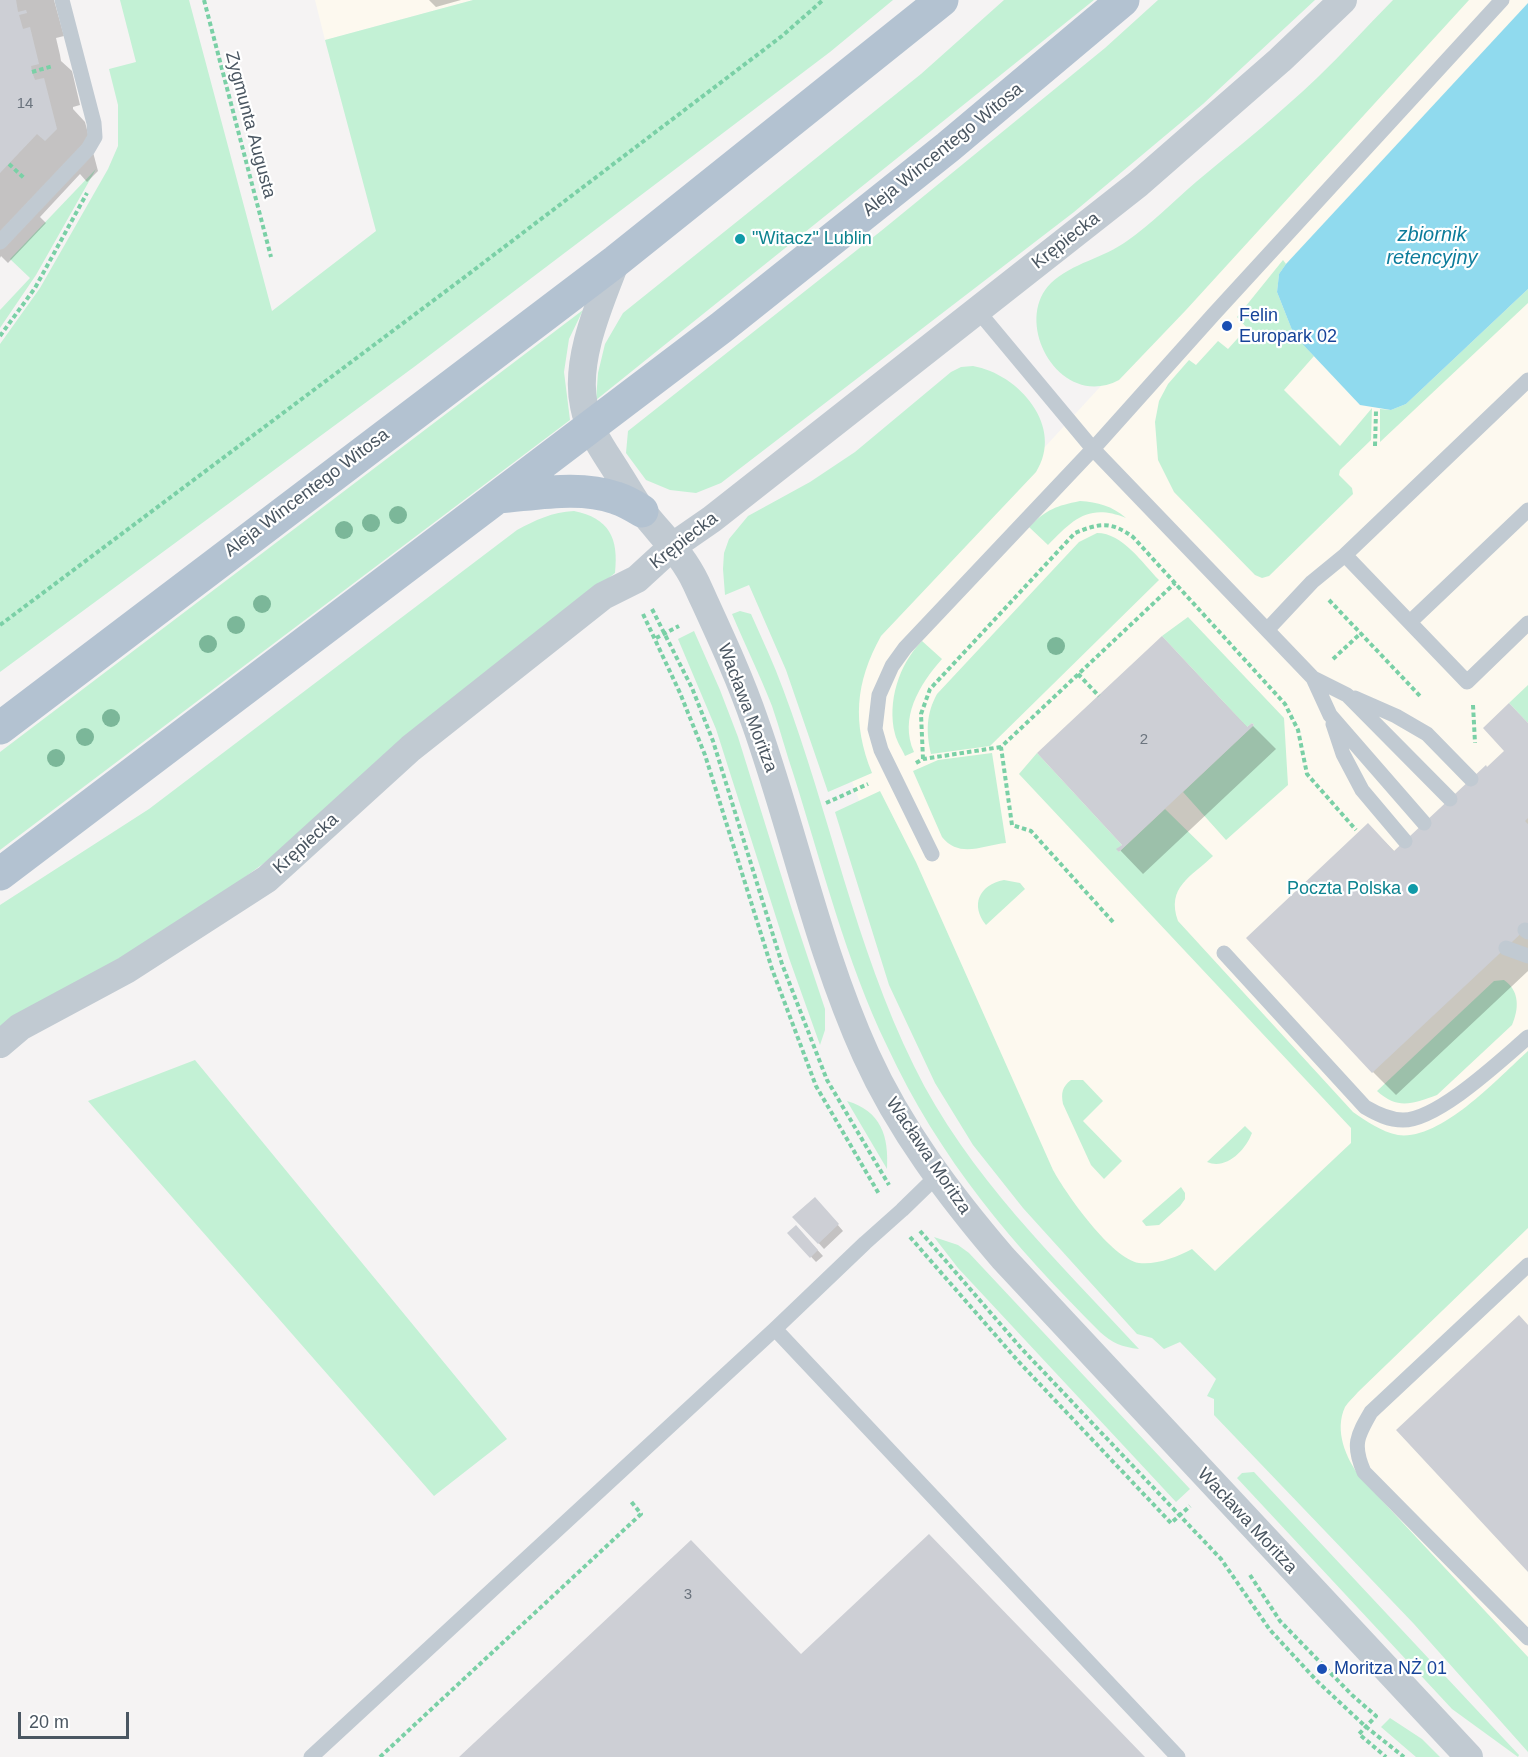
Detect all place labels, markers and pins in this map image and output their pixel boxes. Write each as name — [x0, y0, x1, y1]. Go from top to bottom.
place label: "Witacz" Lublin — [752, 228, 872, 250]
marker: "Witacz" Lublin — [733, 232, 747, 246]
place label: Felin Europark 02 — [1239, 305, 1337, 348]
marker: Felin Europark 02 — [1220, 319, 1234, 333]
place label: Poczta Polska — [1287, 878, 1401, 900]
marker: Poczta Polska — [1406, 882, 1420, 896]
place label: Moritza NŻ 01 — [1334, 1658, 1447, 1680]
marker: Moritza NŻ 01 — [1315, 1662, 1329, 1676]

